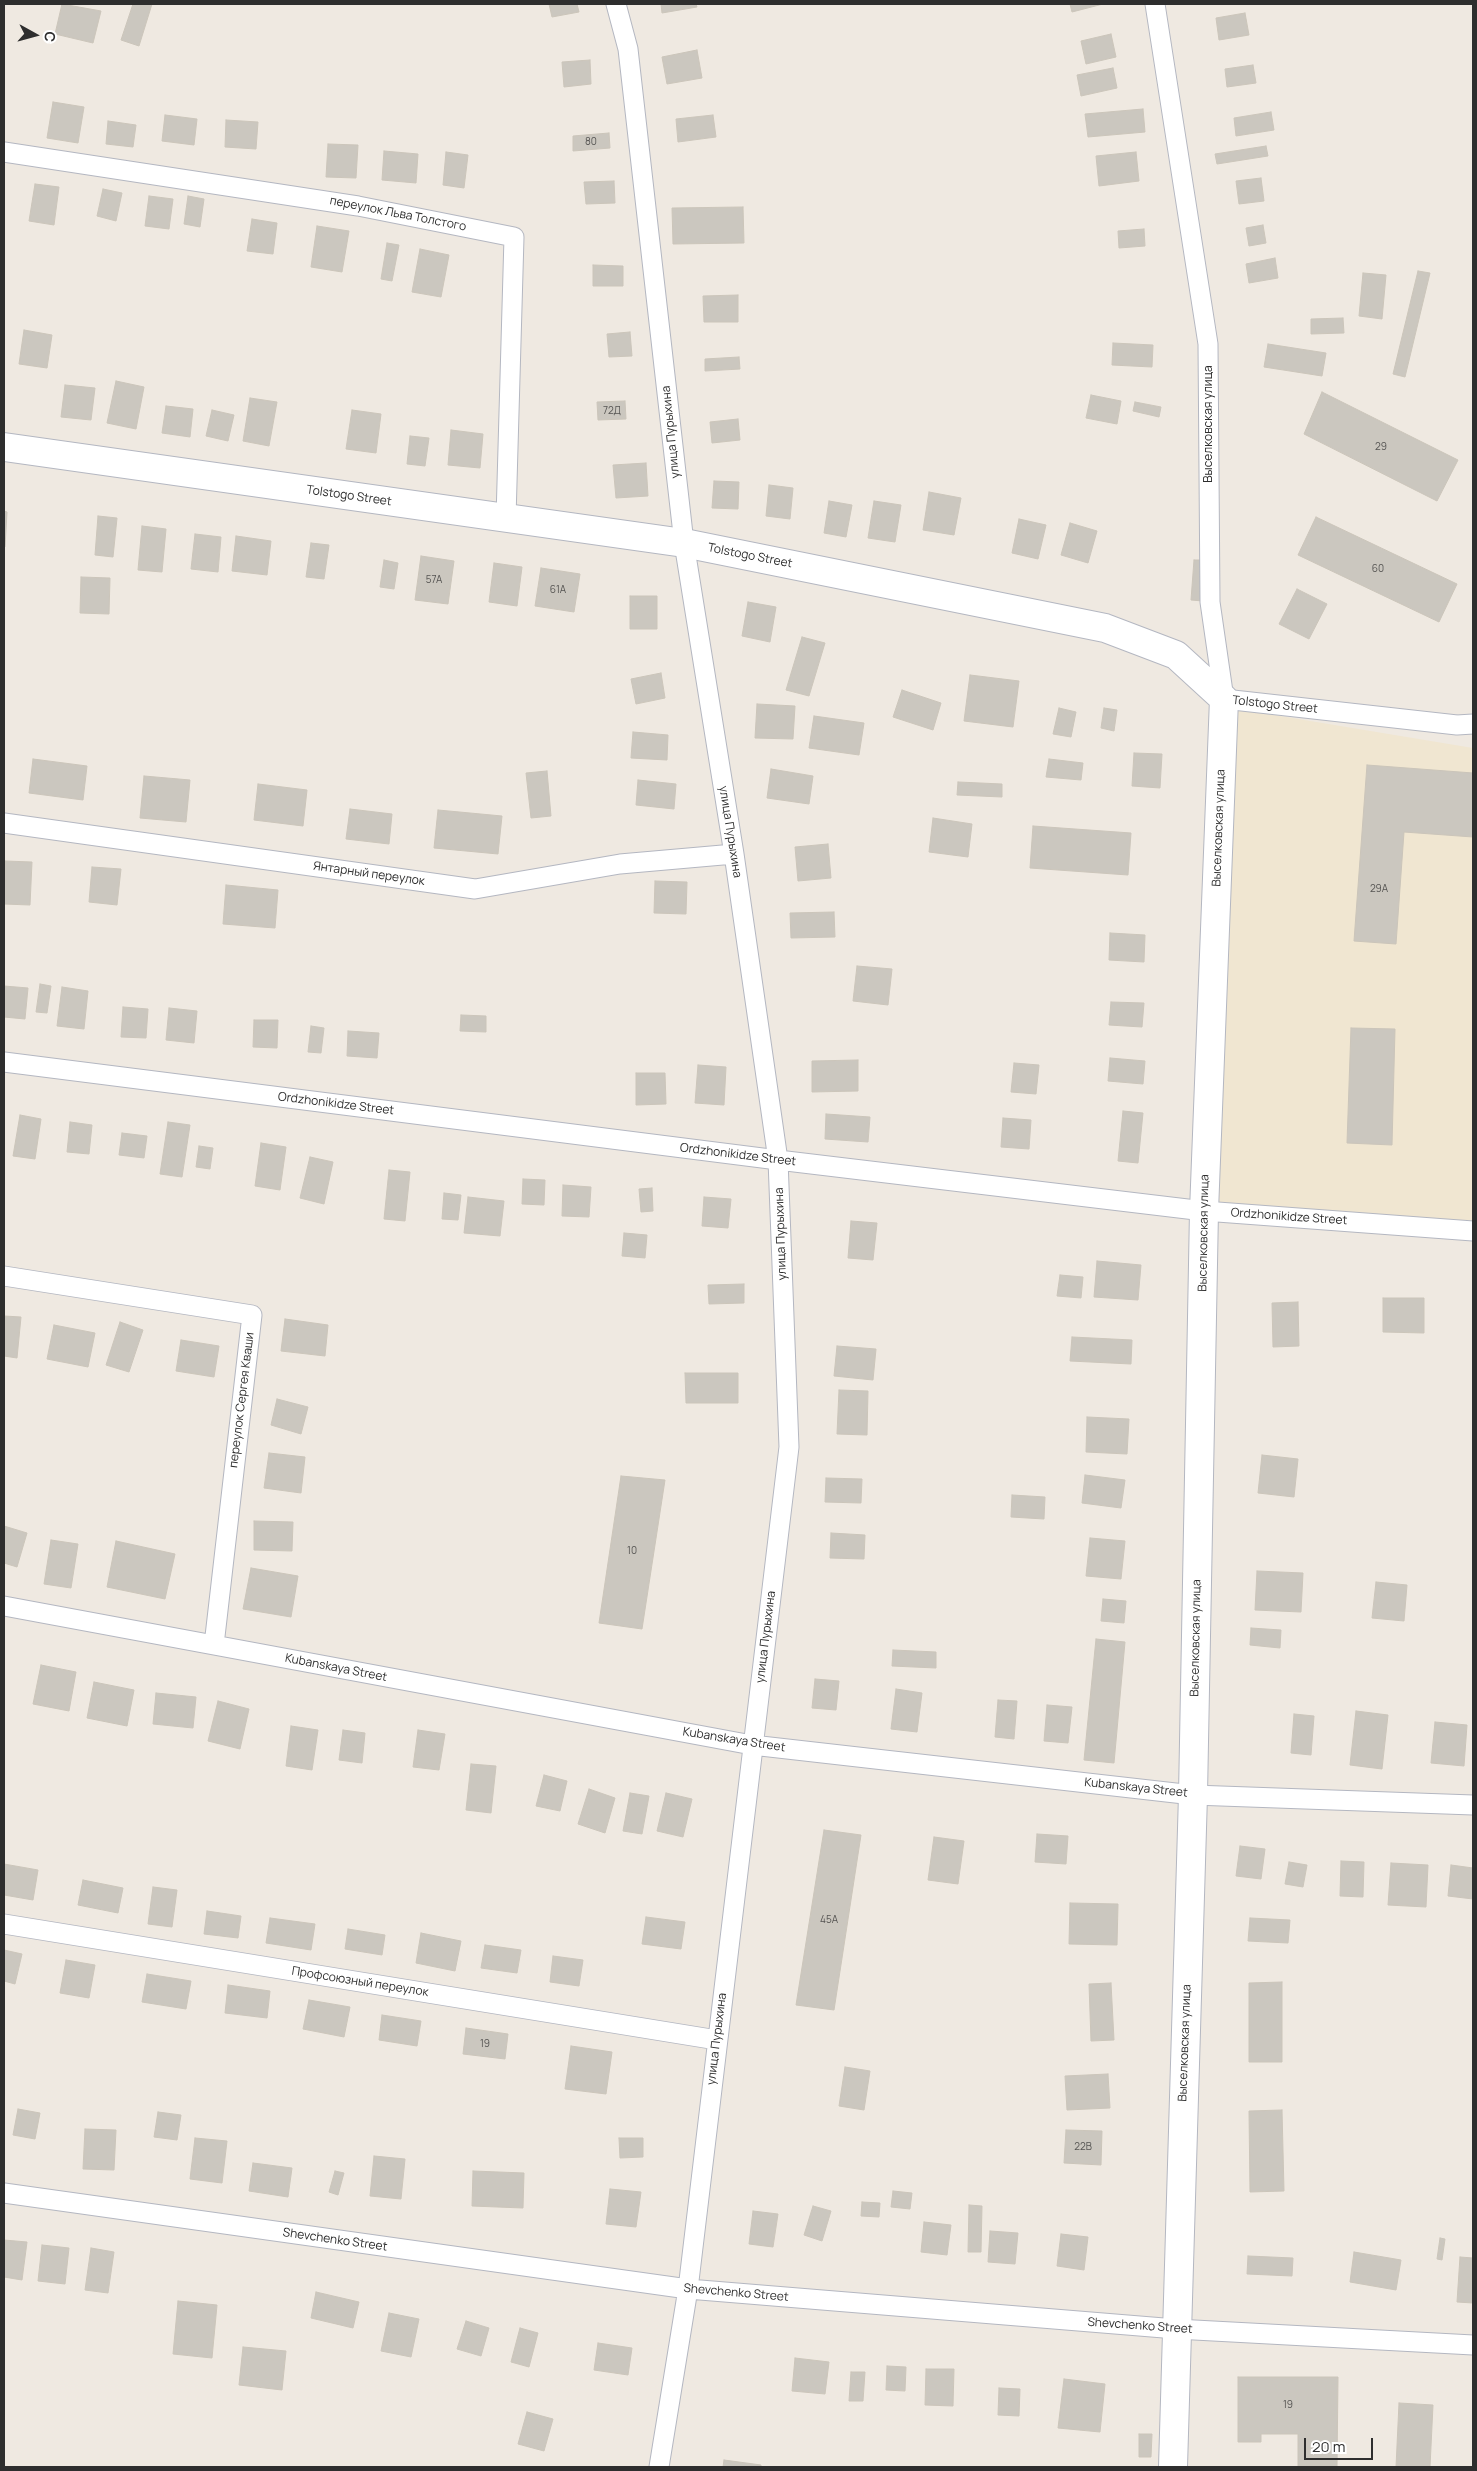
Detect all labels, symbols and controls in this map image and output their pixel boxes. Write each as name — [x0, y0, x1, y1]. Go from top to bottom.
north arrow — [10, 10, 60, 60]
text: С — [40, 31, 60, 43]
house number: 80 — [585, 136, 597, 148]
street label: переулок Льва Толстого — [329, 194, 467, 234]
street label: Выселковская улица — [1202, 365, 1216, 483]
street label: улица Пурыхина — [659, 385, 683, 479]
house number: 72Д — [603, 405, 621, 417]
house number: 29 — [1375, 441, 1387, 453]
street label: Tolstogo Street — [305, 483, 393, 509]
street label: Tolstogo Street — [706, 541, 794, 571]
house number: 60 — [1372, 563, 1384, 575]
house number: 57А — [426, 574, 442, 586]
house number: 61А — [550, 584, 566, 596]
street label: Tolstogo Street — [1232, 693, 1318, 717]
street label: Выселковская улица — [1210, 769, 1228, 887]
street label: улица Пурыхина — [716, 785, 744, 879]
street label: Янтарный переулок — [312, 859, 426, 889]
house number: 29А — [1370, 883, 1388, 895]
street label: Ordzhonikidze Street — [277, 1090, 395, 1118]
street label: Ordzhonikidze Street — [679, 1141, 797, 1169]
street label: Выселковская улица — [1196, 1174, 1212, 1292]
street label: улица Пурыхина — [772, 1187, 790, 1281]
street label: Ordzhonikidze Street — [1230, 1206, 1348, 1228]
street label: переулок Сергея Кваши — [227, 1331, 257, 1469]
house number: 10 — [627, 1545, 637, 1557]
street label: Выселковская улица — [1188, 1579, 1204, 1697]
street label: улица Пурыхина — [753, 1590, 779, 1684]
street label: Kubanskaya Street — [284, 1651, 388, 1685]
street label: Kubanskaya Street — [682, 1725, 786, 1755]
street label: Kubanskaya Street — [1084, 1775, 1188, 1801]
house number: 45А — [820, 1914, 838, 1926]
street label: Профсоюзный переулок — [291, 1964, 429, 2000]
street label: Выселковская улица — [1176, 1984, 1194, 2102]
street label: улица Пурыхина — [704, 1992, 730, 2086]
house number: 19 — [480, 2038, 490, 2050]
house number: 22В — [1074, 2141, 1092, 2153]
street label: Shevchenko Street — [282, 2226, 388, 2254]
street label: Shevchenko Street — [683, 2281, 789, 2305]
street label: Shevchenko Street — [1087, 2315, 1193, 2337]
house number: 19 — [1283, 2399, 1293, 2411]
scale bar — [1307, 2428, 1376, 2460]
text: 20 m — [1312, 2436, 1345, 2457]

